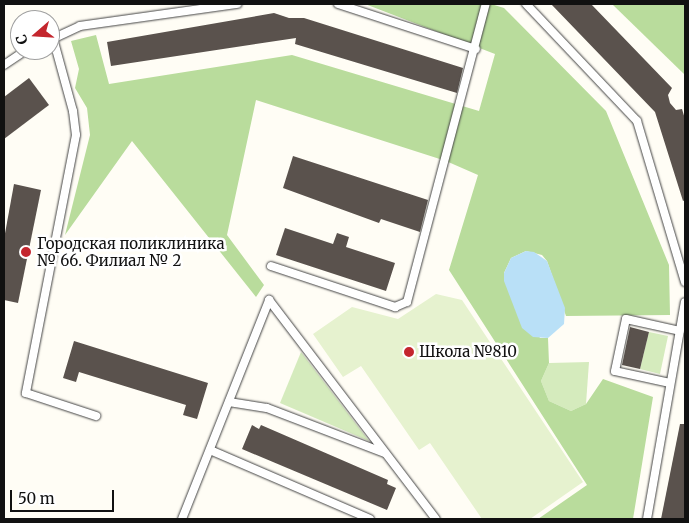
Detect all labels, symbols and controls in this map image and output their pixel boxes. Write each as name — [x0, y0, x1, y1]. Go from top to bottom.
north arrow — [10, 10, 60, 60]
text: С — [12, 32, 32, 47]
place label: Городская поликлиника № 66. Филиал № 2 — [37, 234, 225, 269]
marker: Городская поликлиника № 66. Филиал № 2 — [19, 245, 33, 259]
place label: Школа №810 — [419, 343, 517, 361]
marker: Школа №810 — [403, 346, 415, 358]
scale bar — [12, 480, 116, 512]
text: 50 m — [18, 489, 55, 508]

